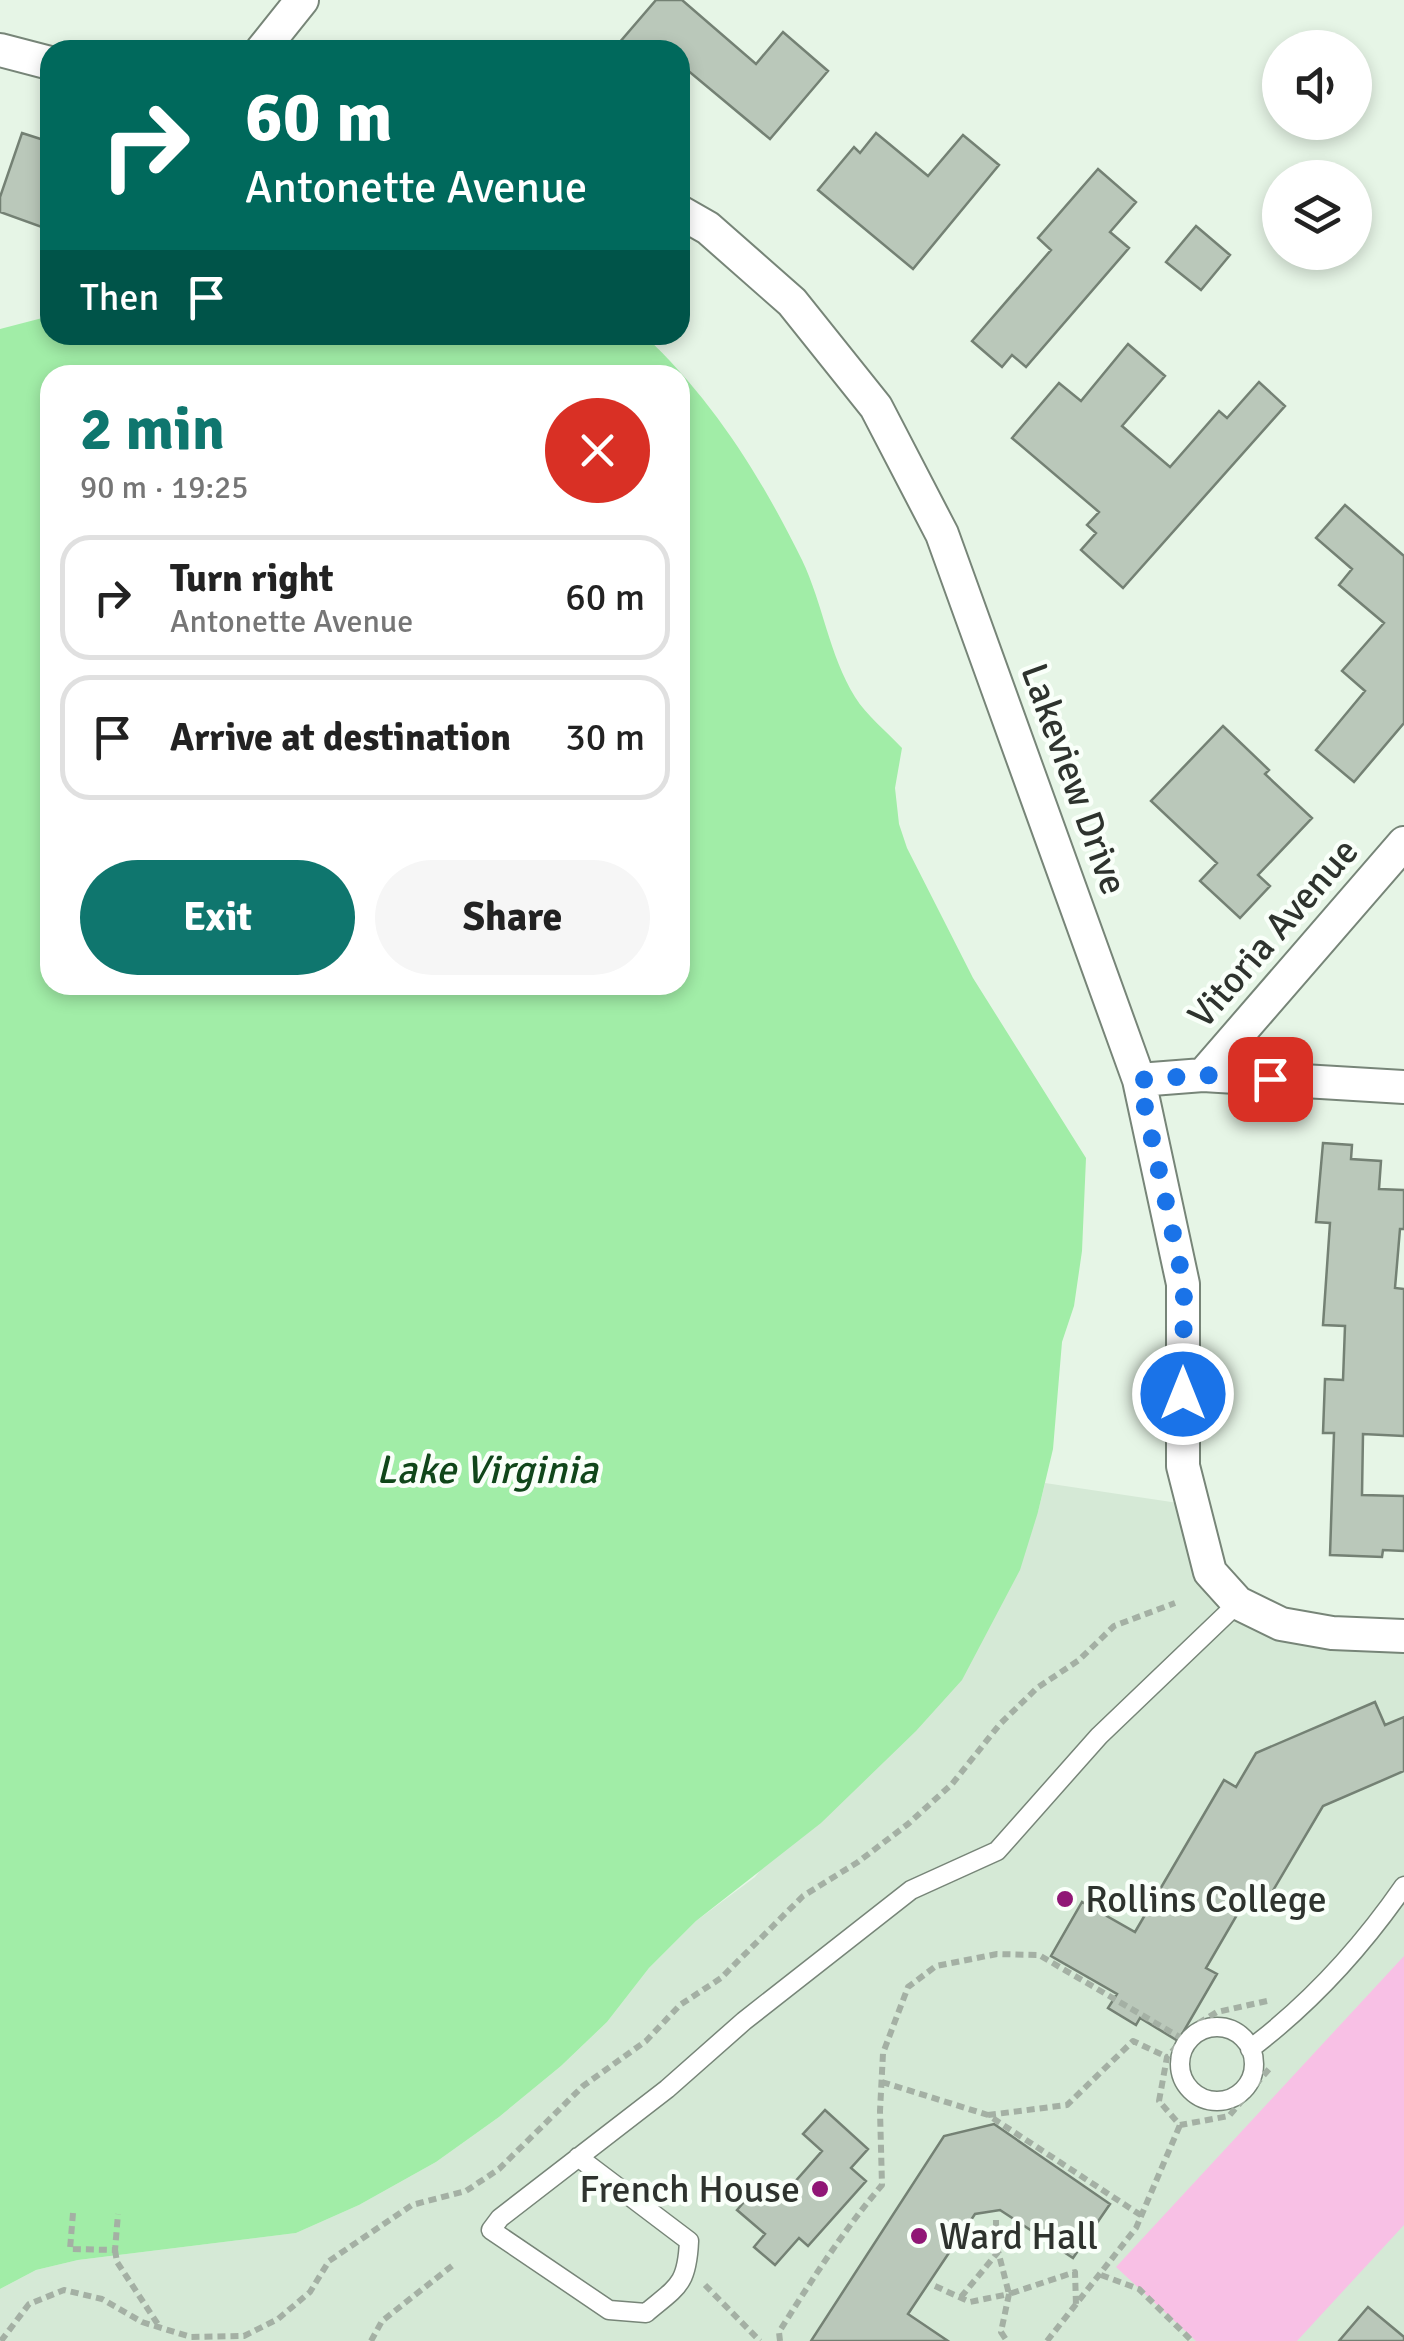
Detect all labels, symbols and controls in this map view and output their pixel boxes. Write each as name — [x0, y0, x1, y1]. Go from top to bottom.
map controls — [1262, 30, 1372, 270]
button: sound — [1262, 30, 1372, 140]
text: 60 m — [245, 74, 393, 160]
icon: right — [80, 80, 210, 210]
text: Antonette Avenue — [245, 160, 587, 215]
button: layers — [1262, 160, 1372, 270]
icon: arrive — [179, 270, 234, 325]
text: Then — [80, 274, 159, 321]
text: 2 min — [80, 393, 225, 467]
button: close — [545, 398, 650, 503]
text: 90 m · 19:25 — [80, 468, 249, 507]
text: Turn right — [170, 555, 334, 602]
icon: right — [85, 570, 140, 625]
text: 60 m — [565, 574, 645, 621]
text: Antonette Avenue — [170, 602, 413, 641]
street label: Lakeview Drive — [1011, 657, 1137, 901]
icon: arrive — [85, 710, 140, 765]
text: Arrive at destination — [170, 714, 511, 761]
text: 30 m — [565, 714, 645, 761]
street label: Vitoria Avenue — [1178, 828, 1368, 1038]
button: Exit — [80, 860, 355, 975]
button: Share — [375, 860, 650, 975]
pin — [1228, 1037, 1313, 1122]
icon: arrive — [1243, 1052, 1298, 1107]
position arrow — [1131, 1342, 1235, 1446]
water label: Lake Virginia — [376, 1445, 600, 1495]
place label: Rollins College — [1085, 1876, 1327, 1923]
marker: Rollins College — [1054, 1888, 1076, 1910]
place label: French House — [579, 2166, 800, 2213]
marker: French House — [809, 2178, 831, 2200]
place label: Ward Hall — [939, 2213, 1098, 2260]
marker: Ward Hall — [908, 2225, 930, 2247]

